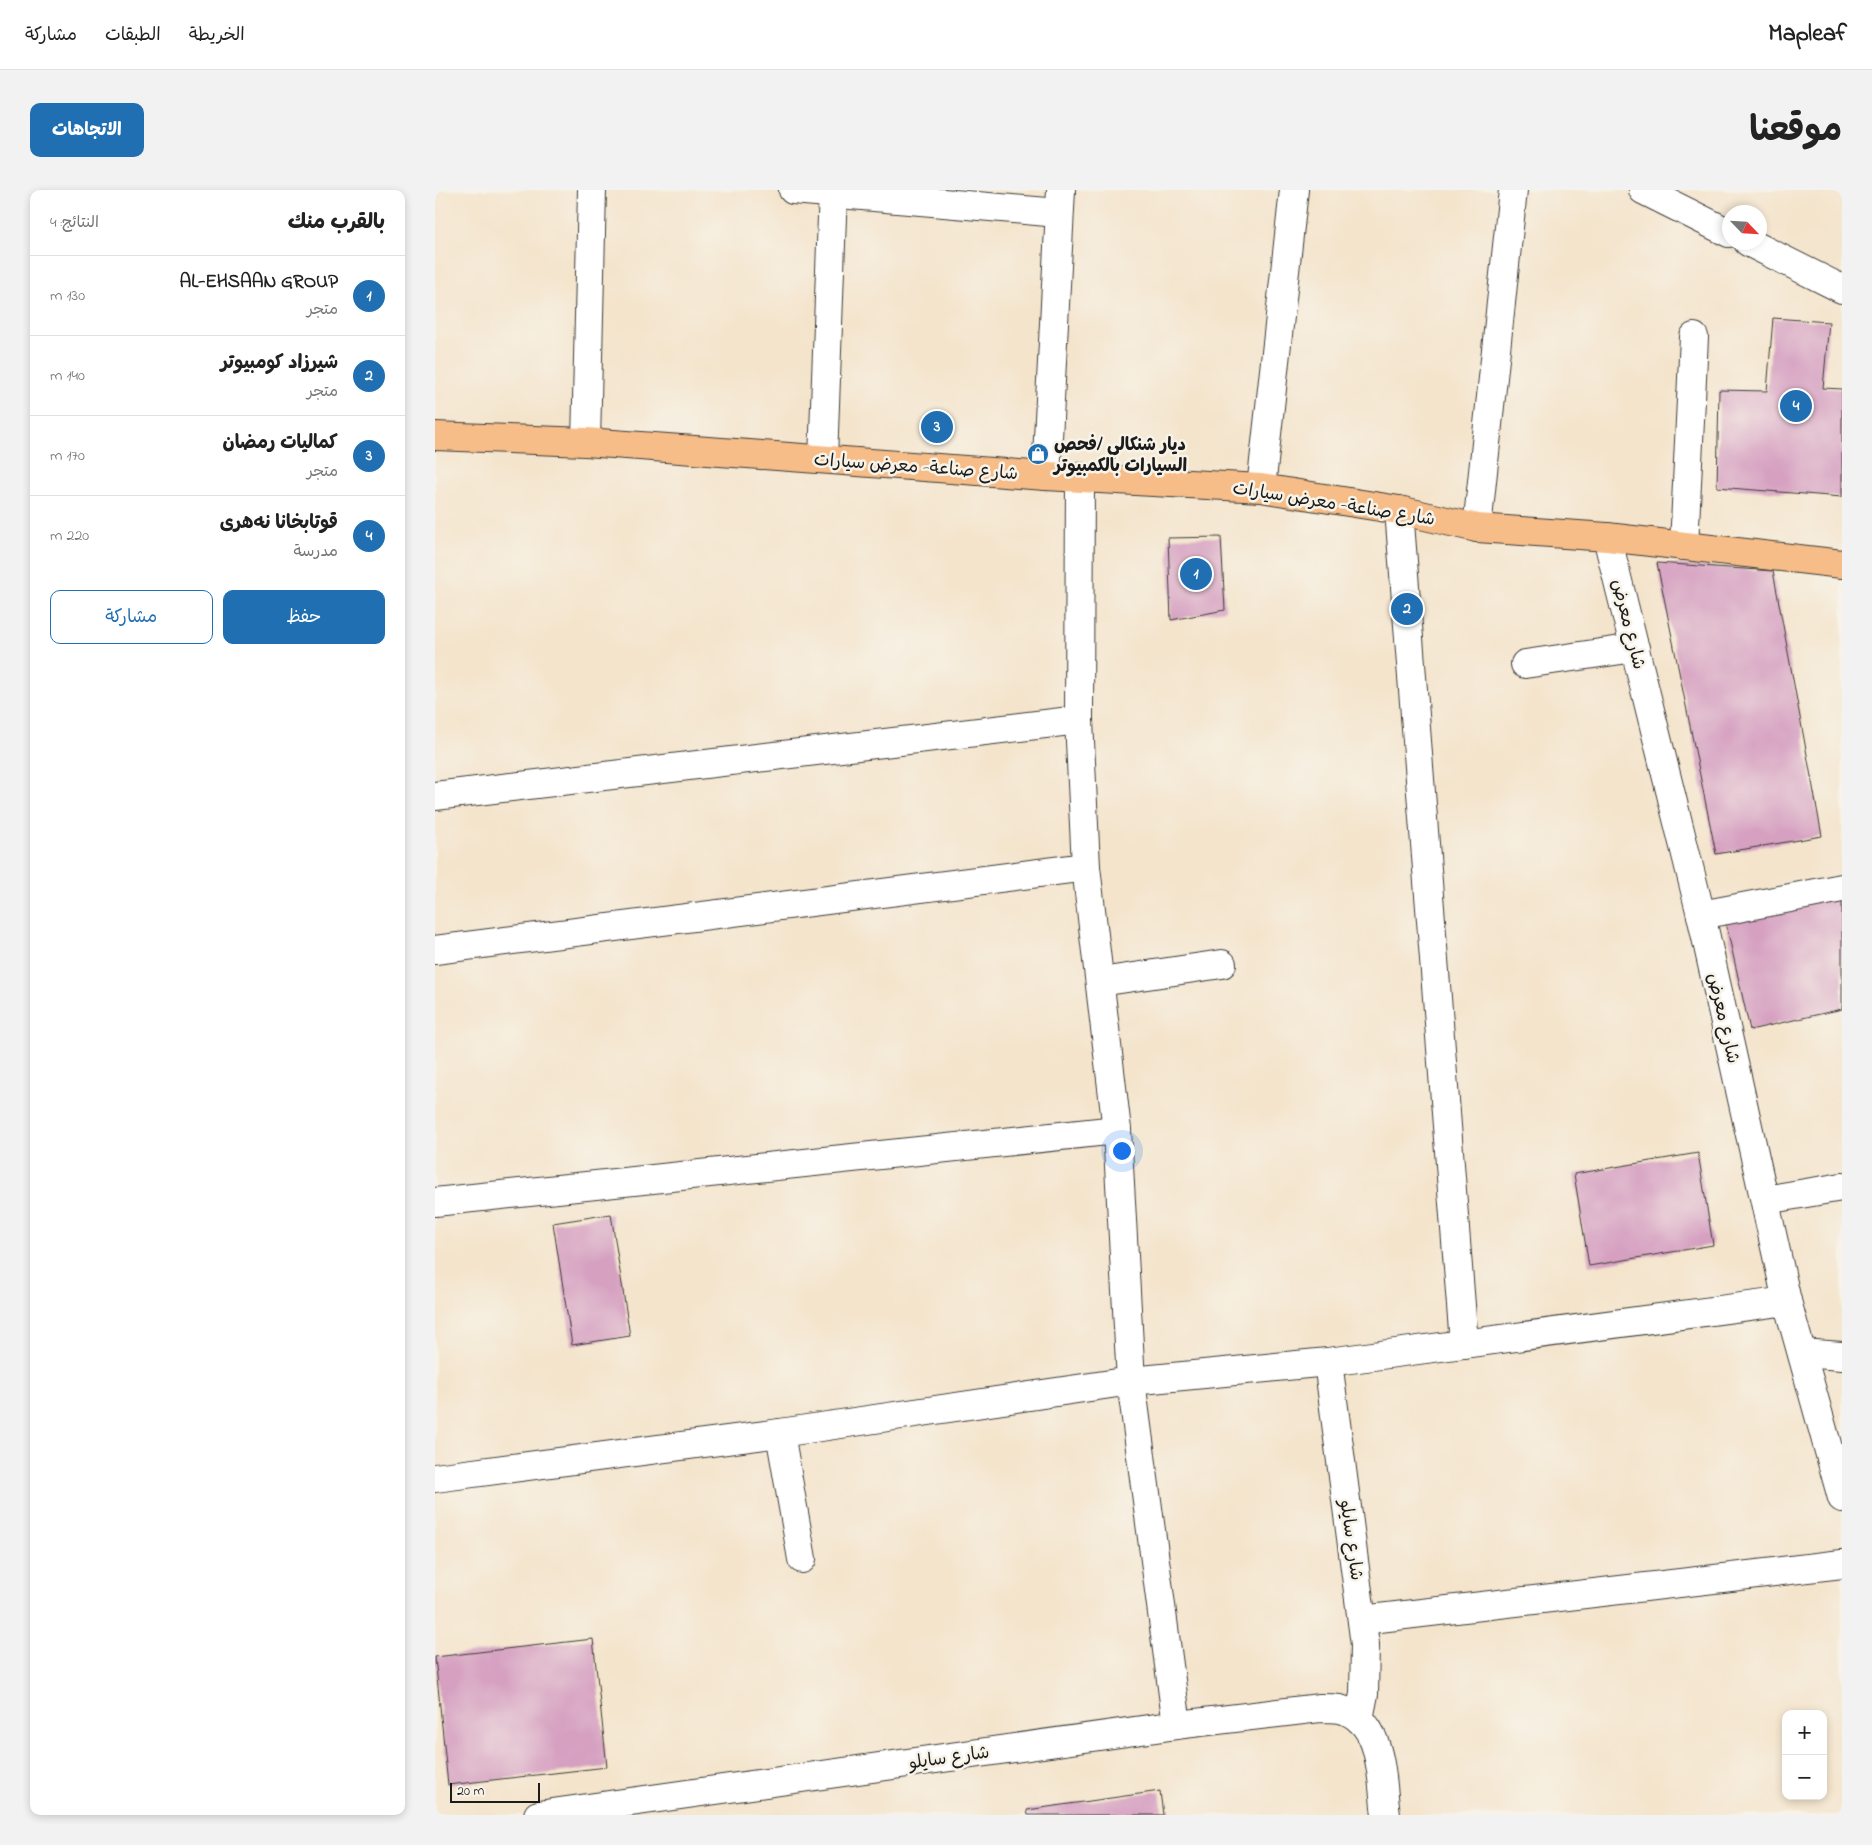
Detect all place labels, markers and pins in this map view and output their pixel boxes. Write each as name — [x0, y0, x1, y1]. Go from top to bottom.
pin: 4 — [1780, 387, 1812, 425]
pin: 3 — [921, 408, 953, 446]
place label: ديار شنكالي /فحص السيارات بالكمبيوتر — [1052, 433, 1187, 480]
shop icon: ديار شنكالي /فحص السيارات بالكمبيوتر — [1026, 442, 1050, 466]
pin: 1 — [1180, 555, 1212, 593]
pin: 2 — [1391, 590, 1423, 628]

